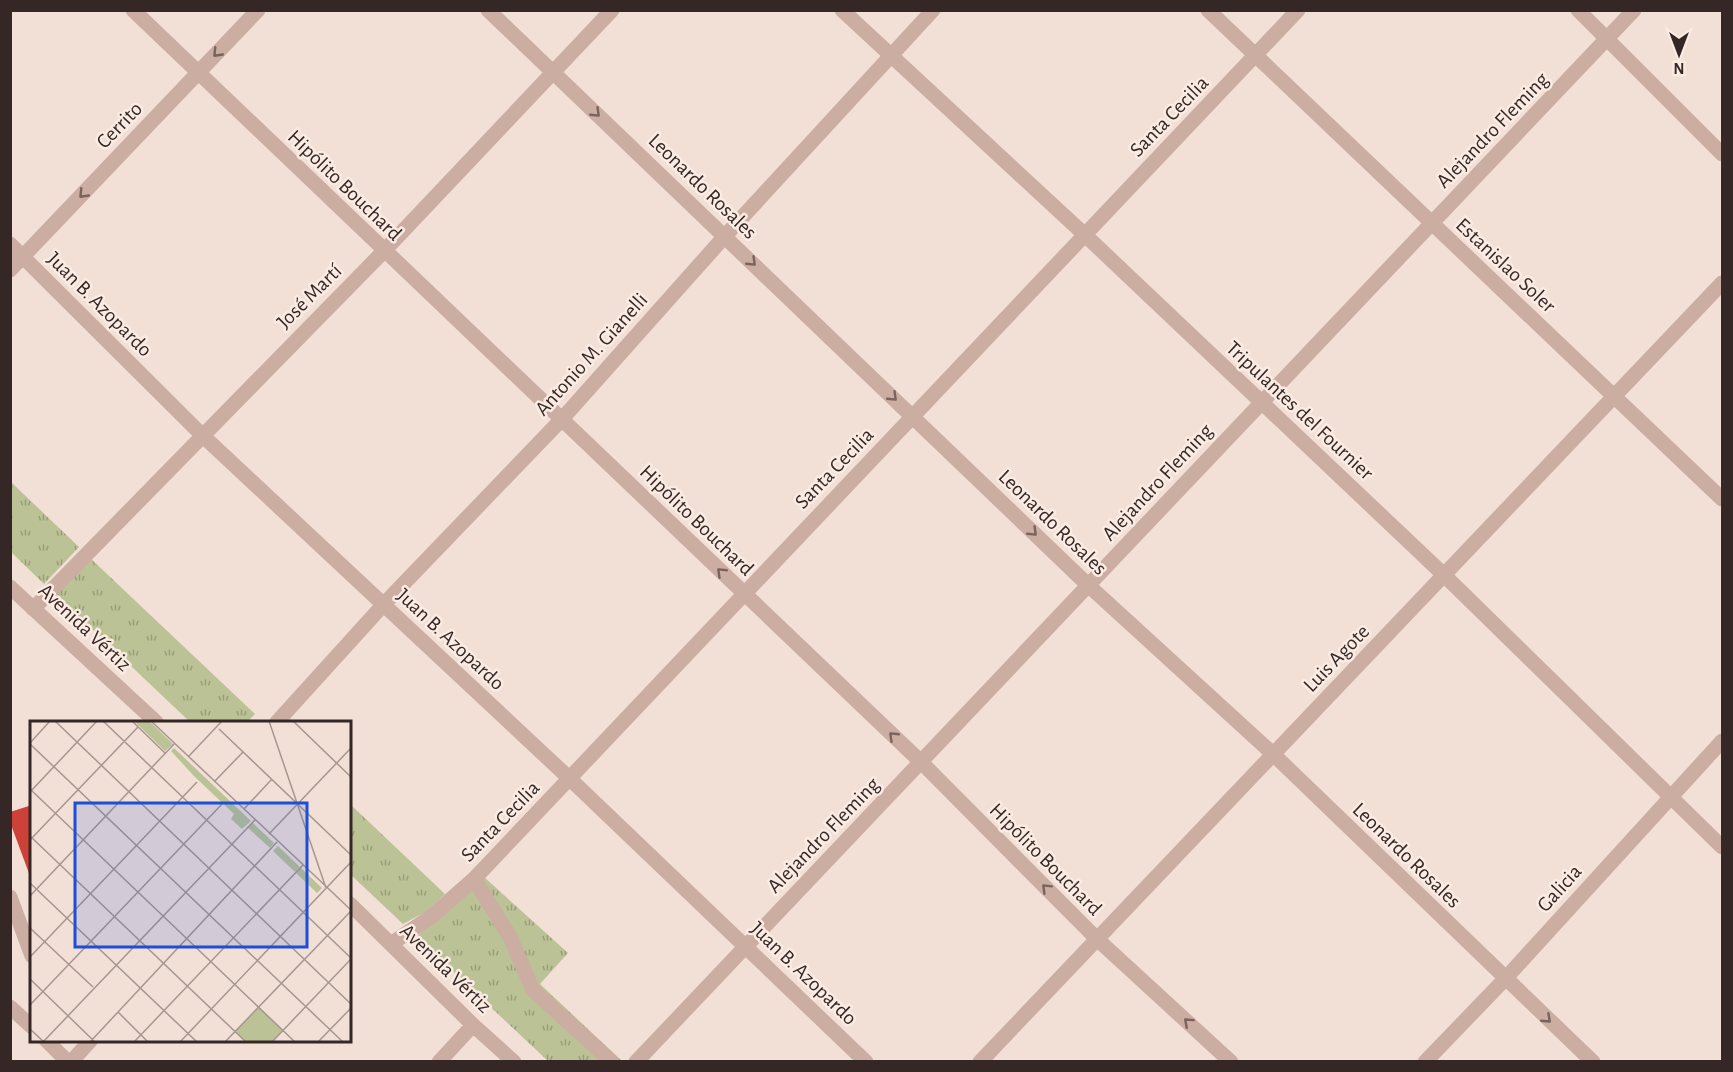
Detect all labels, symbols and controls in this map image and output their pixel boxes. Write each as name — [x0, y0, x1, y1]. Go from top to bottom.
north arrow — [1649, 24, 1709, 84]
one-way arrow — [214, 45, 225, 56]
text: N — [1673, 60, 1685, 76]
street label: Alejandro Fleming — [1432, 68, 1553, 192]
street label: Santa Cecilia — [1126, 72, 1213, 161]
street label: Cerrito — [93, 98, 146, 153]
one-way arrow — [589, 106, 599, 117]
street label: Hipólito Bouchard — [284, 126, 406, 245]
street label: Leonardo Rosales — [645, 130, 761, 243]
one-way arrow — [79, 186, 90, 197]
street label: Estanislao Soler — [1452, 214, 1560, 317]
street label: Juan B. Azopardo — [43, 248, 156, 361]
one-way arrow — [746, 255, 756, 266]
street label: José Martí — [273, 259, 346, 333]
street label: Antonio M. Gianelli — [531, 289, 652, 420]
street label: Tripulantes del Fournier — [1222, 337, 1377, 484]
one-way arrow — [885, 390, 896, 401]
street label: Alejandro Fleming — [1098, 419, 1217, 545]
street label: Santa Cecilia — [791, 424, 878, 513]
street label: Hipólito Bouchard — [636, 461, 758, 580]
street label: Leonardo Rosales — [995, 466, 1111, 579]
one-way arrow — [1026, 525, 1037, 536]
one-way arrow — [718, 568, 728, 579]
street label: Avenida Vértiz — [34, 580, 135, 675]
street label: Juan B. Azopardo — [393, 584, 508, 694]
street label: Luis Agote — [1299, 621, 1373, 696]
inset map — [30, 721, 351, 1042]
one-way arrow — [889, 732, 900, 743]
street label: Alejandro Fleming — [763, 773, 884, 897]
street label: Santa Cecilia — [457, 777, 544, 866]
street label: Hipólito Bouchard — [986, 799, 1106, 920]
street label: Leonardo Rosales — [1349, 799, 1465, 912]
street label: Galicia — [1533, 861, 1586, 916]
one-way arrow — [1042, 884, 1053, 895]
street label: Juan B. Azopardo — [747, 918, 861, 1029]
street label: Avenida Vértiz — [396, 920, 495, 1017]
one-way arrow — [1541, 1012, 1551, 1023]
one-way arrow — [1184, 1018, 1194, 1029]

